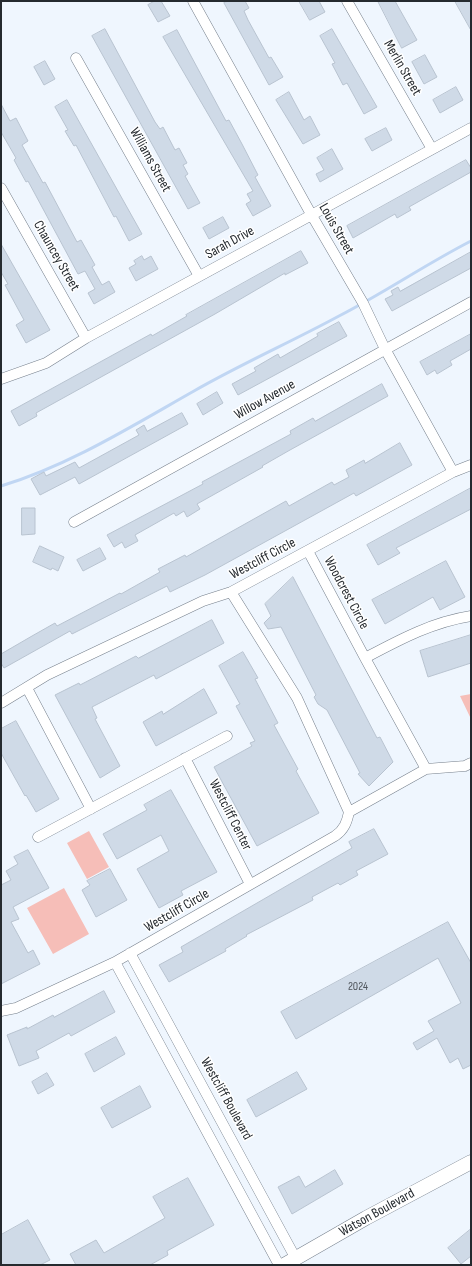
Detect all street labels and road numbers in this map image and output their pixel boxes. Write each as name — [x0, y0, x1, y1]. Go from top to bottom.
street label: Merlin Street — [379, 37, 425, 99]
street label: Williams Street — [125, 125, 175, 195]
street label: Louis Street — [315, 201, 357, 257]
street label: Chauncey Street — [29, 218, 83, 294]
street label: Sarah Drive — [203, 223, 257, 263]
street label: Willow Avenue — [232, 376, 298, 424]
street label: Westcliff Circle — [227, 535, 299, 583]
street label: Woodcrest Circle — [320, 554, 372, 632]
street label: Westcliff Center — [205, 777, 255, 853]
street label: Westcliff Circle — [142, 886, 212, 936]
street label: Westcliff Boulevard — [197, 1055, 255, 1143]
street label: Watson Boulevard — [336, 1185, 418, 1241]

